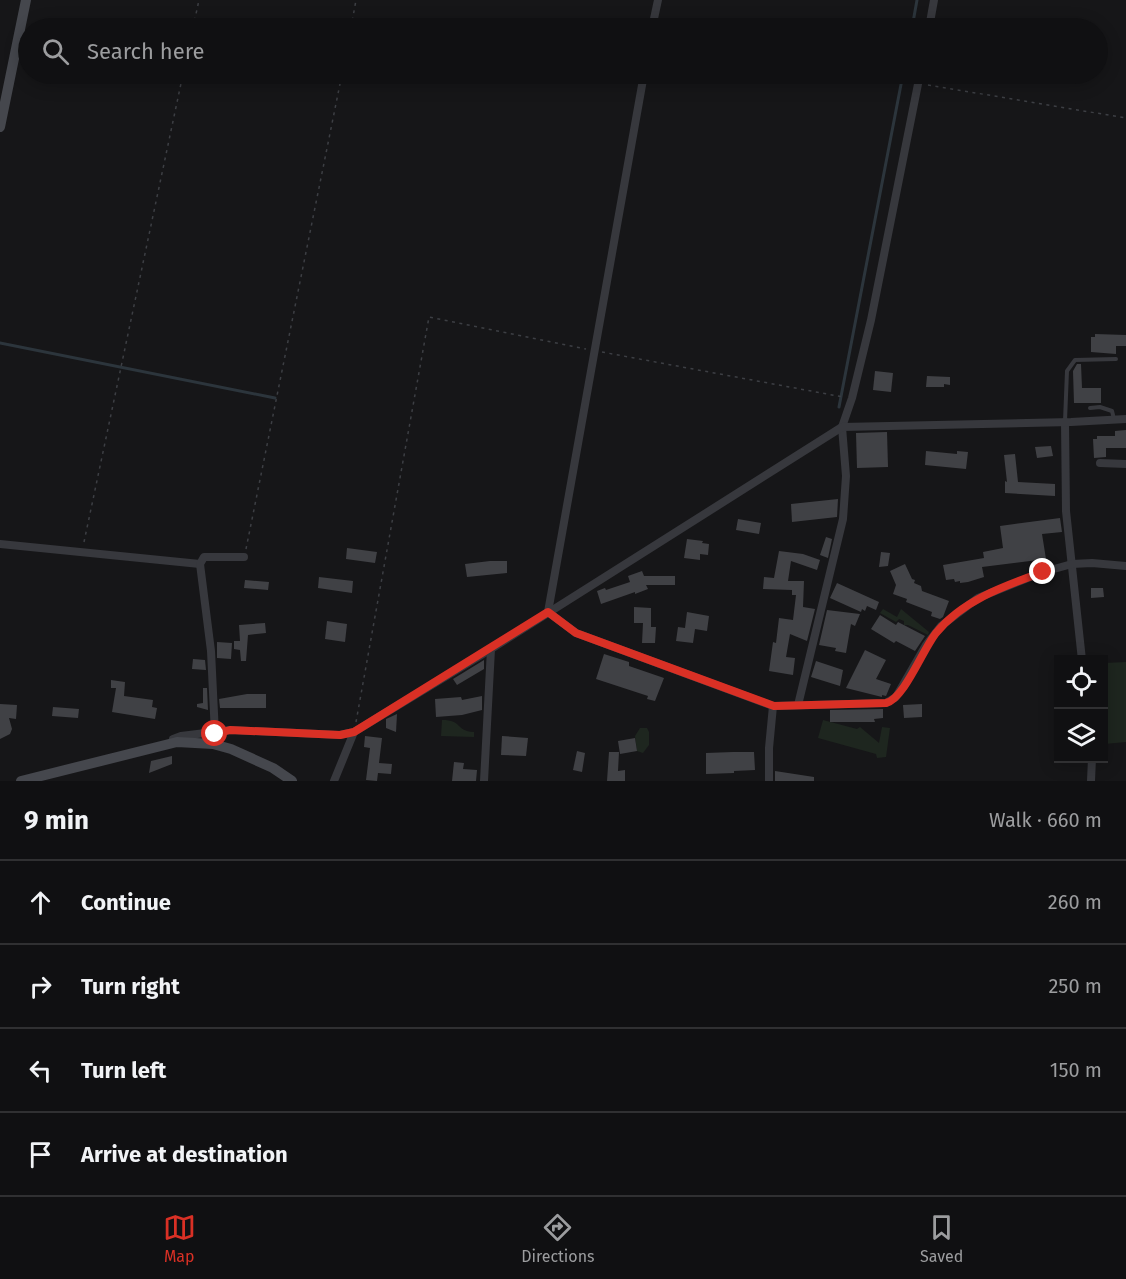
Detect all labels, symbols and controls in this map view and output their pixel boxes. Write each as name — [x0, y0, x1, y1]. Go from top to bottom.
search box — [18, 18, 1108, 84]
icon: search — [39, 35, 72, 68]
text: Search here — [87, 38, 205, 65]
route end — [1029, 558, 1055, 584]
map controls — [1054, 655, 1108, 763]
button: locate — [1054, 655, 1108, 709]
button: layers — [1054, 709, 1108, 763]
route start — [201, 720, 227, 746]
text: 9 min — [24, 805, 89, 836]
text: Walk · 660 m — [989, 808, 1102, 832]
icon: ahead — [24, 886, 57, 919]
text: Continue — [81, 889, 171, 916]
text: 260 m — [1048, 890, 1102, 914]
icon: right — [24, 970, 57, 1003]
text: Turn right — [81, 973, 180, 1000]
text: 250 m — [1048, 974, 1102, 998]
icon: left — [24, 1054, 57, 1087]
text: Turn left — [81, 1057, 166, 1084]
text: 150 m — [1050, 1058, 1102, 1082]
icon: arrive — [24, 1138, 57, 1171]
text: Arrive at destination — [81, 1141, 288, 1168]
tab: Map — [163, 1211, 196, 1266]
tab: Directions — [521, 1211, 595, 1266]
tab: Saved — [920, 1211, 963, 1266]

